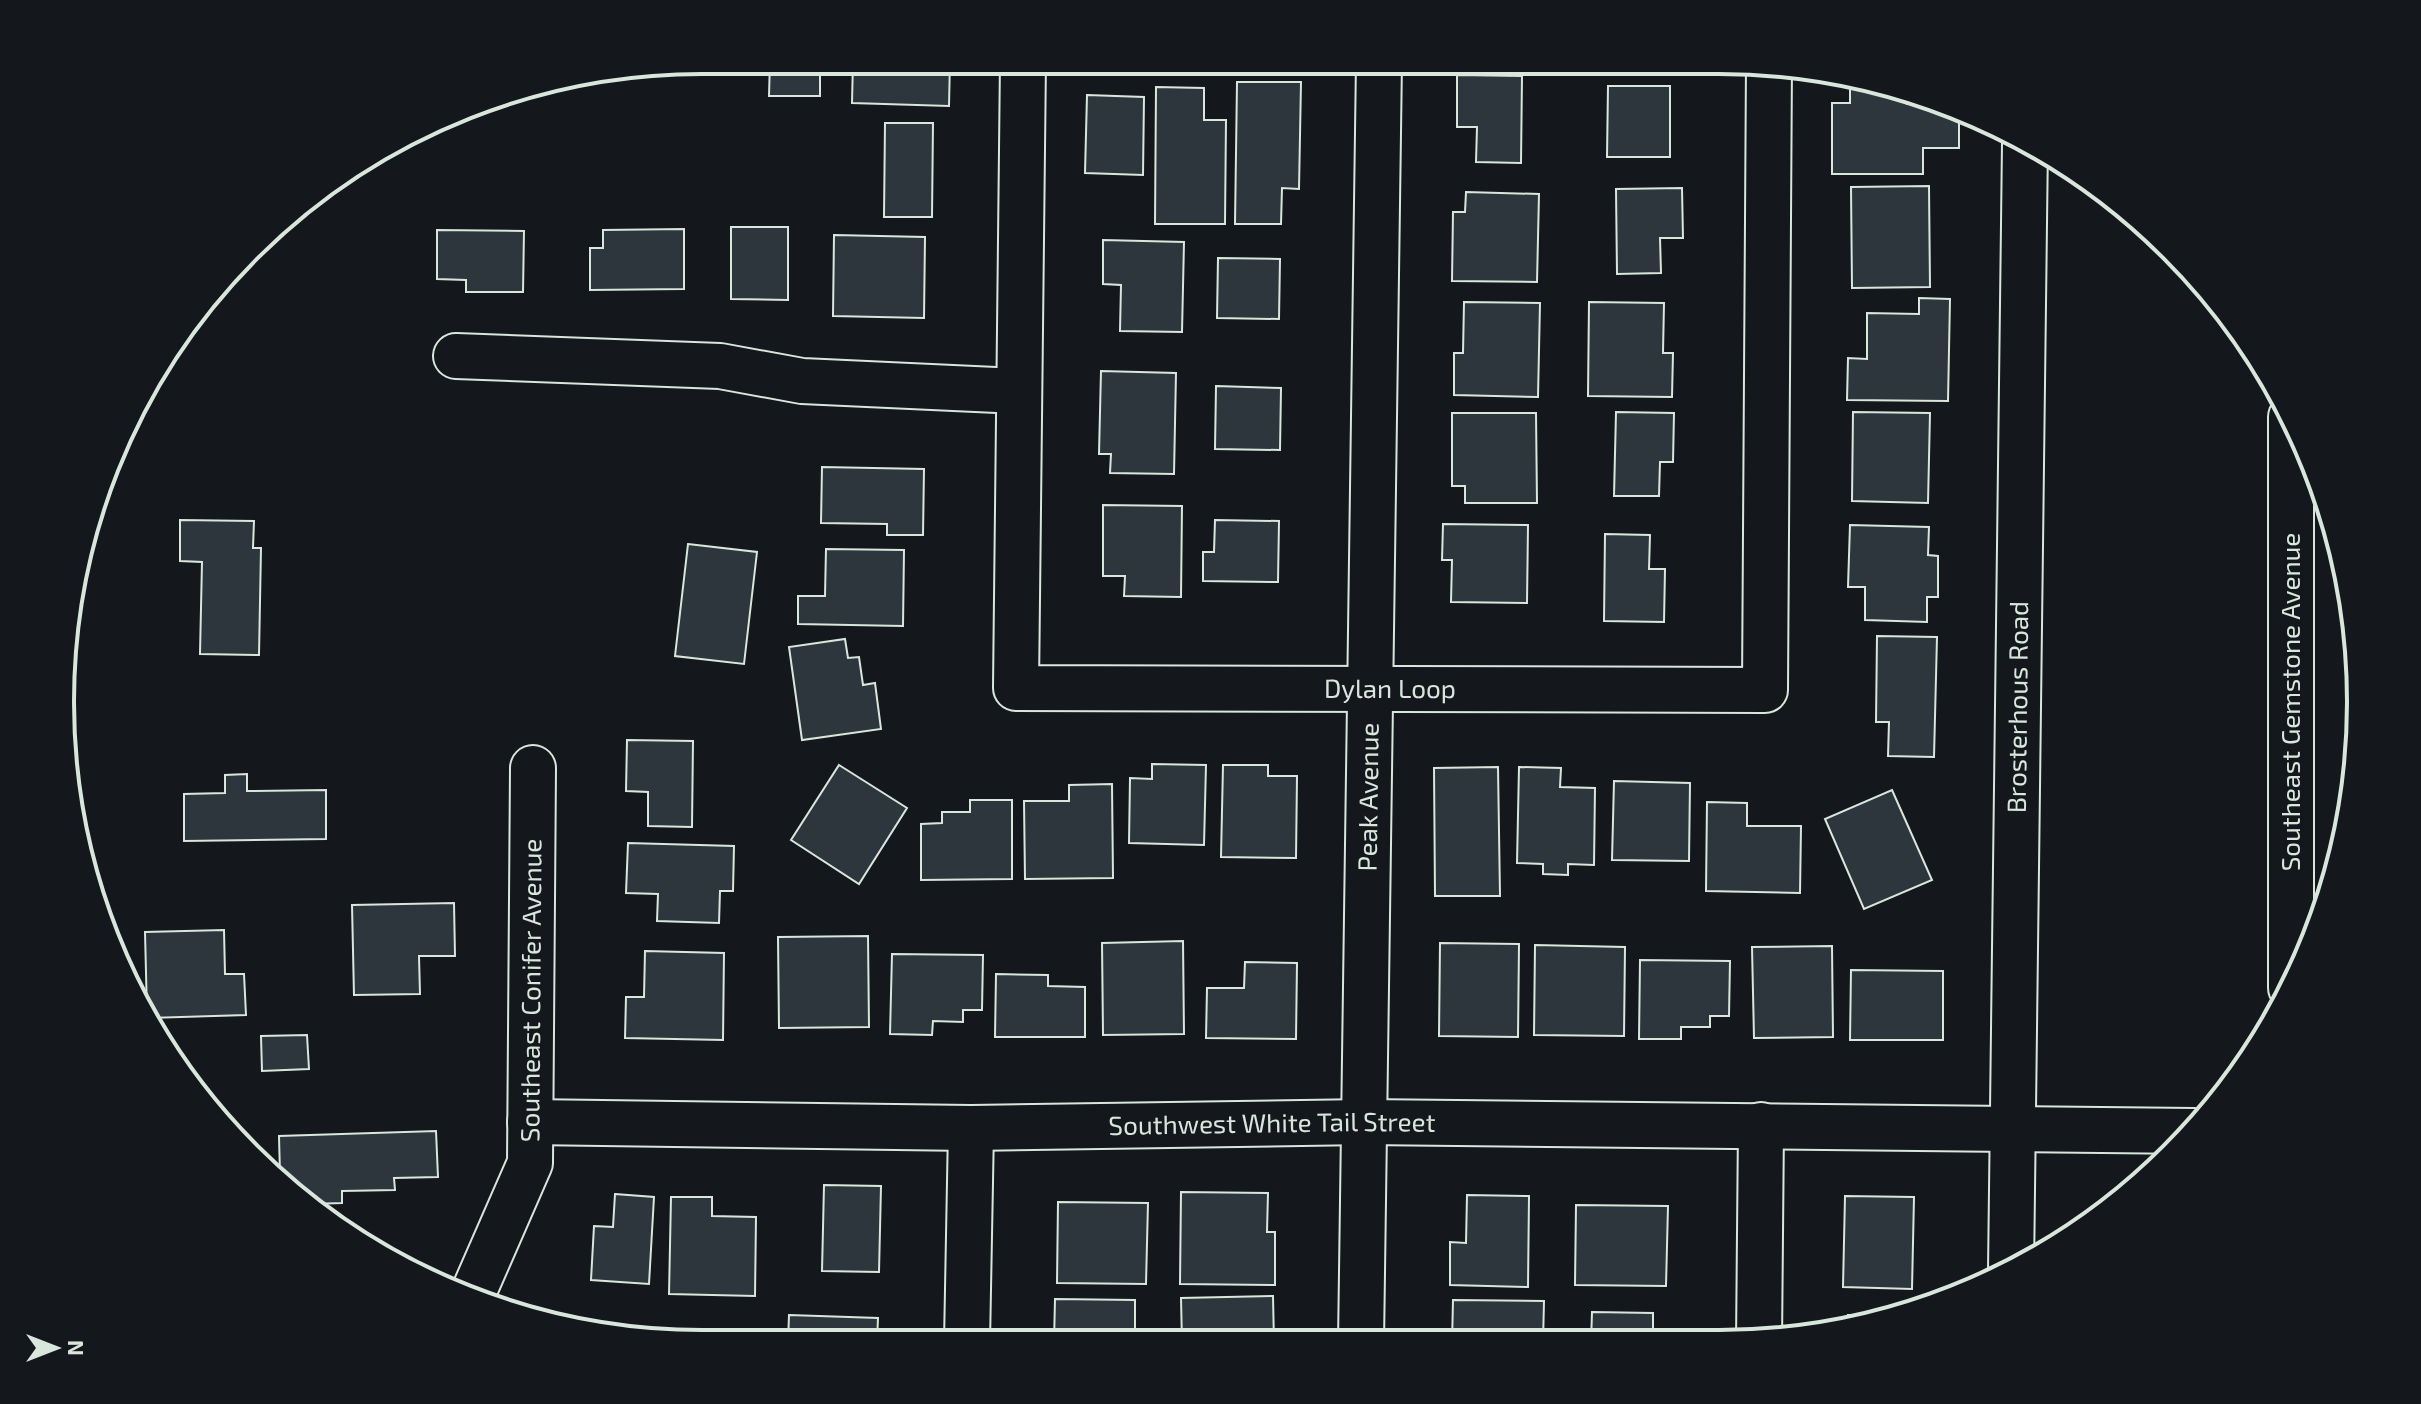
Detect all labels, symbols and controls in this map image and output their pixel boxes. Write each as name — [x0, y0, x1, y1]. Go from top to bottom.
street label: Southeast Gemstone Avenue — [2274, 533, 2305, 871]
street label: Brosterhous Road — [2000, 601, 2033, 813]
street label: Dylan Loop — [1324, 672, 1456, 703]
street label: Peak Avenue — [1351, 722, 1384, 872]
street label: Southeast Conifer Avenue — [513, 838, 546, 1142]
street label: Southwest White Tail Street — [1108, 1105, 1436, 1140]
north arrow — [16, 1308, 96, 1388]
text: N — [64, 1340, 90, 1356]

